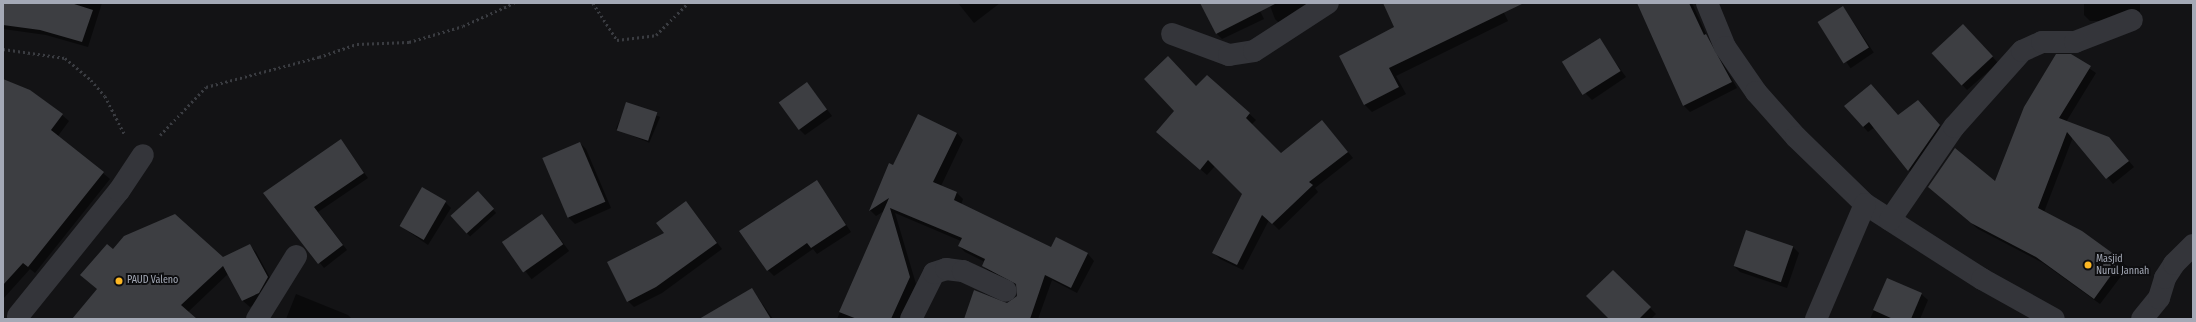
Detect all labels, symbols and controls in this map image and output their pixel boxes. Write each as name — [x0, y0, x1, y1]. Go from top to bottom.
place label: Masjid Nurul Jannah — [2096, 253, 2149, 276]
marker: Masjid Nurul Jannah — [2083, 260, 2093, 270]
place label: PAUD Valeno — [127, 275, 178, 287]
marker: PAUD Valeno — [114, 276, 124, 286]

